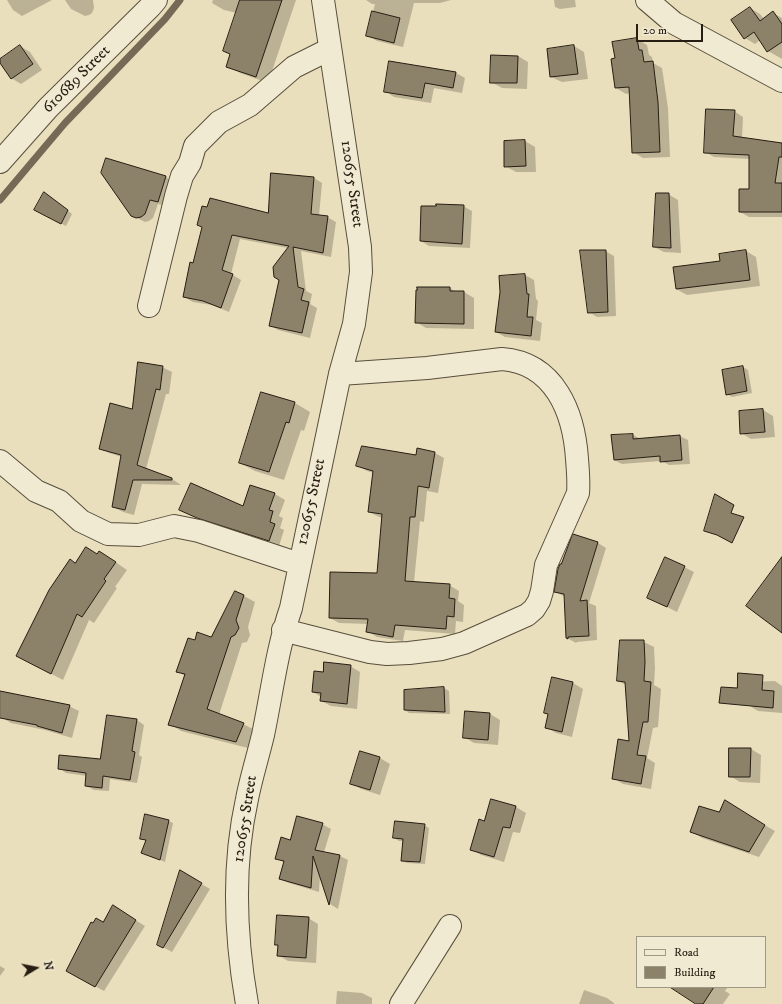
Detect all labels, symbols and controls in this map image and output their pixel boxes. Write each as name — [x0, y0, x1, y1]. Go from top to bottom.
scale bar — [638, 16, 705, 42]
text: 20 m — [643, 23, 667, 38]
street label: 610689 Street — [39, 42, 115, 118]
street label: 120655 Street — [335, 139, 367, 229]
street label: 120655 Street — [293, 457, 331, 547]
street label: 120655 Street — [230, 774, 262, 864]
legend — [636, 936, 766, 988]
text: Road — [674, 945, 699, 960]
north arrow — [16, 948, 56, 988]
text: N — [40, 960, 55, 972]
text: Building — [674, 965, 715, 980]

